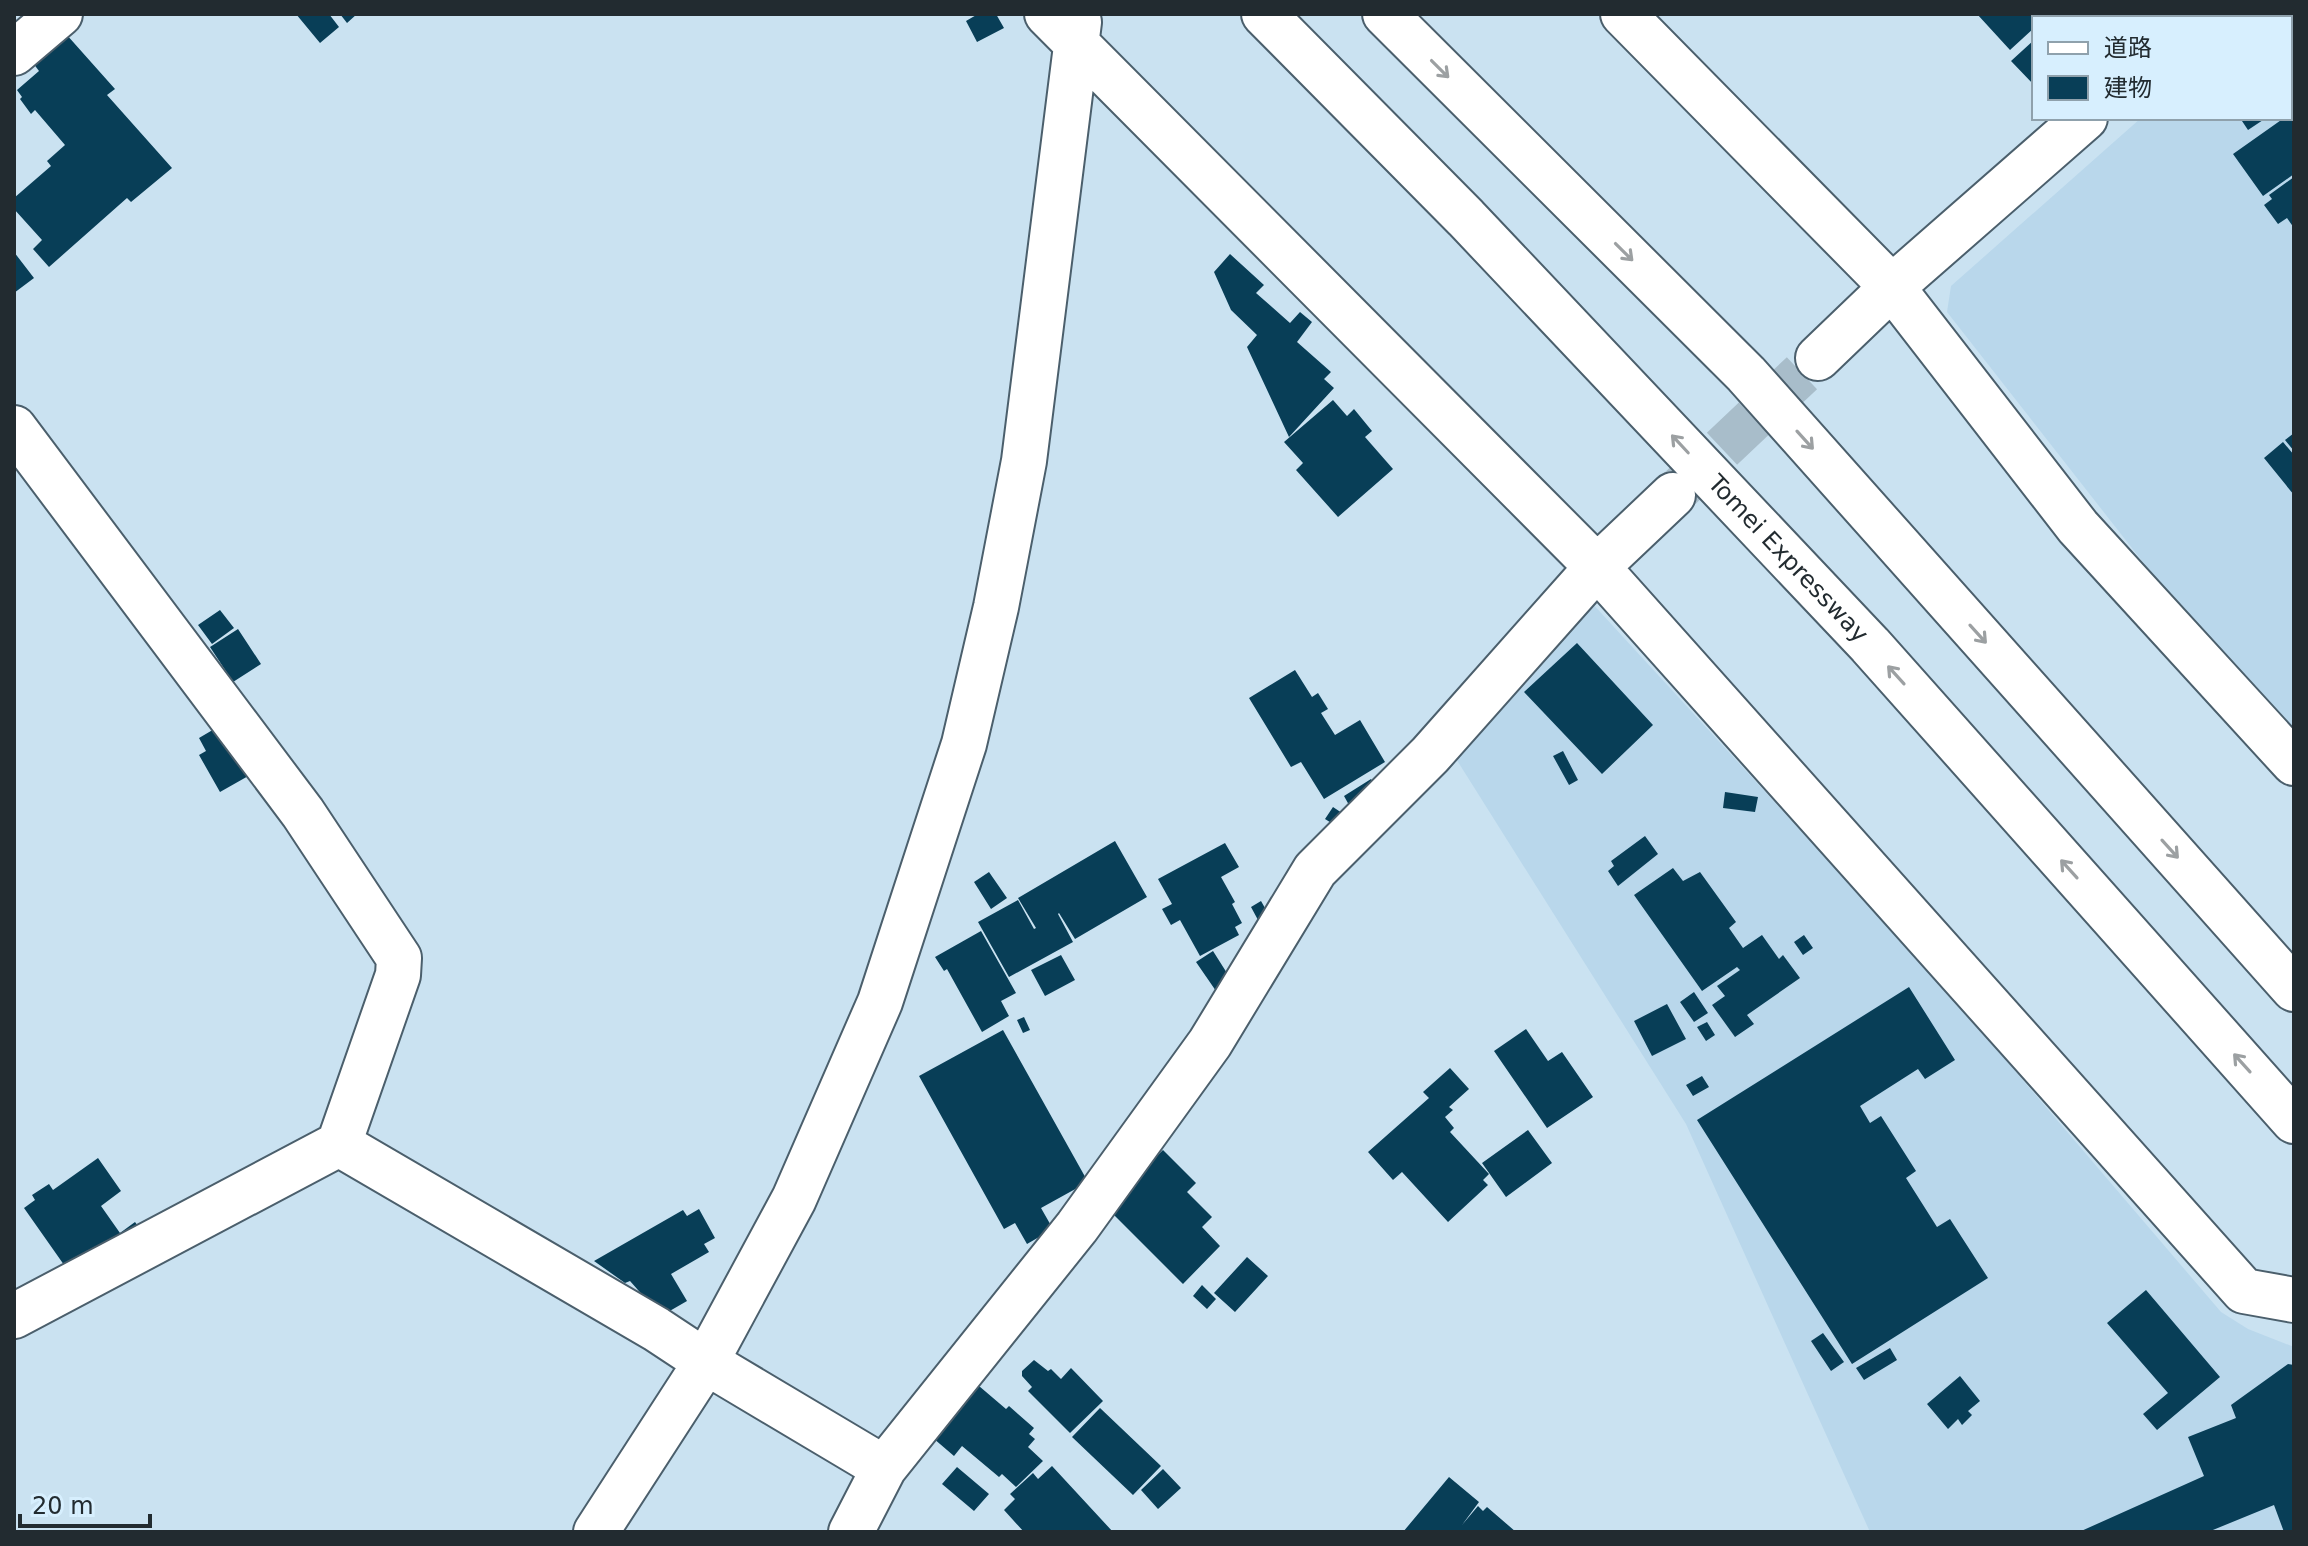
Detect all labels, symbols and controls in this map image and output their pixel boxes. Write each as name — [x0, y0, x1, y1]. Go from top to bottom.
legend — [2032, 16, 2292, 120]
text: 道路 — [2104, 34, 2152, 62]
one-way arrow — [1430, 59, 1449, 78]
text: 建物 — [2104, 74, 2152, 102]
one-way arrow — [1614, 243, 1634, 262]
one-way arrow — [1795, 429, 1813, 449]
one-way arrow — [1671, 435, 1690, 454]
street label: Tomei Expressway — [1702, 468, 1874, 648]
one-way arrow — [1968, 623, 1986, 643]
one-way arrow — [1888, 665, 1906, 685]
one-way arrow — [2160, 839, 2178, 859]
one-way arrow — [2061, 859, 2079, 879]
one-way arrow — [2233, 1053, 2251, 1073]
scale bar — [20, 1478, 150, 1528]
text: 20 m — [32, 1492, 94, 1520]

